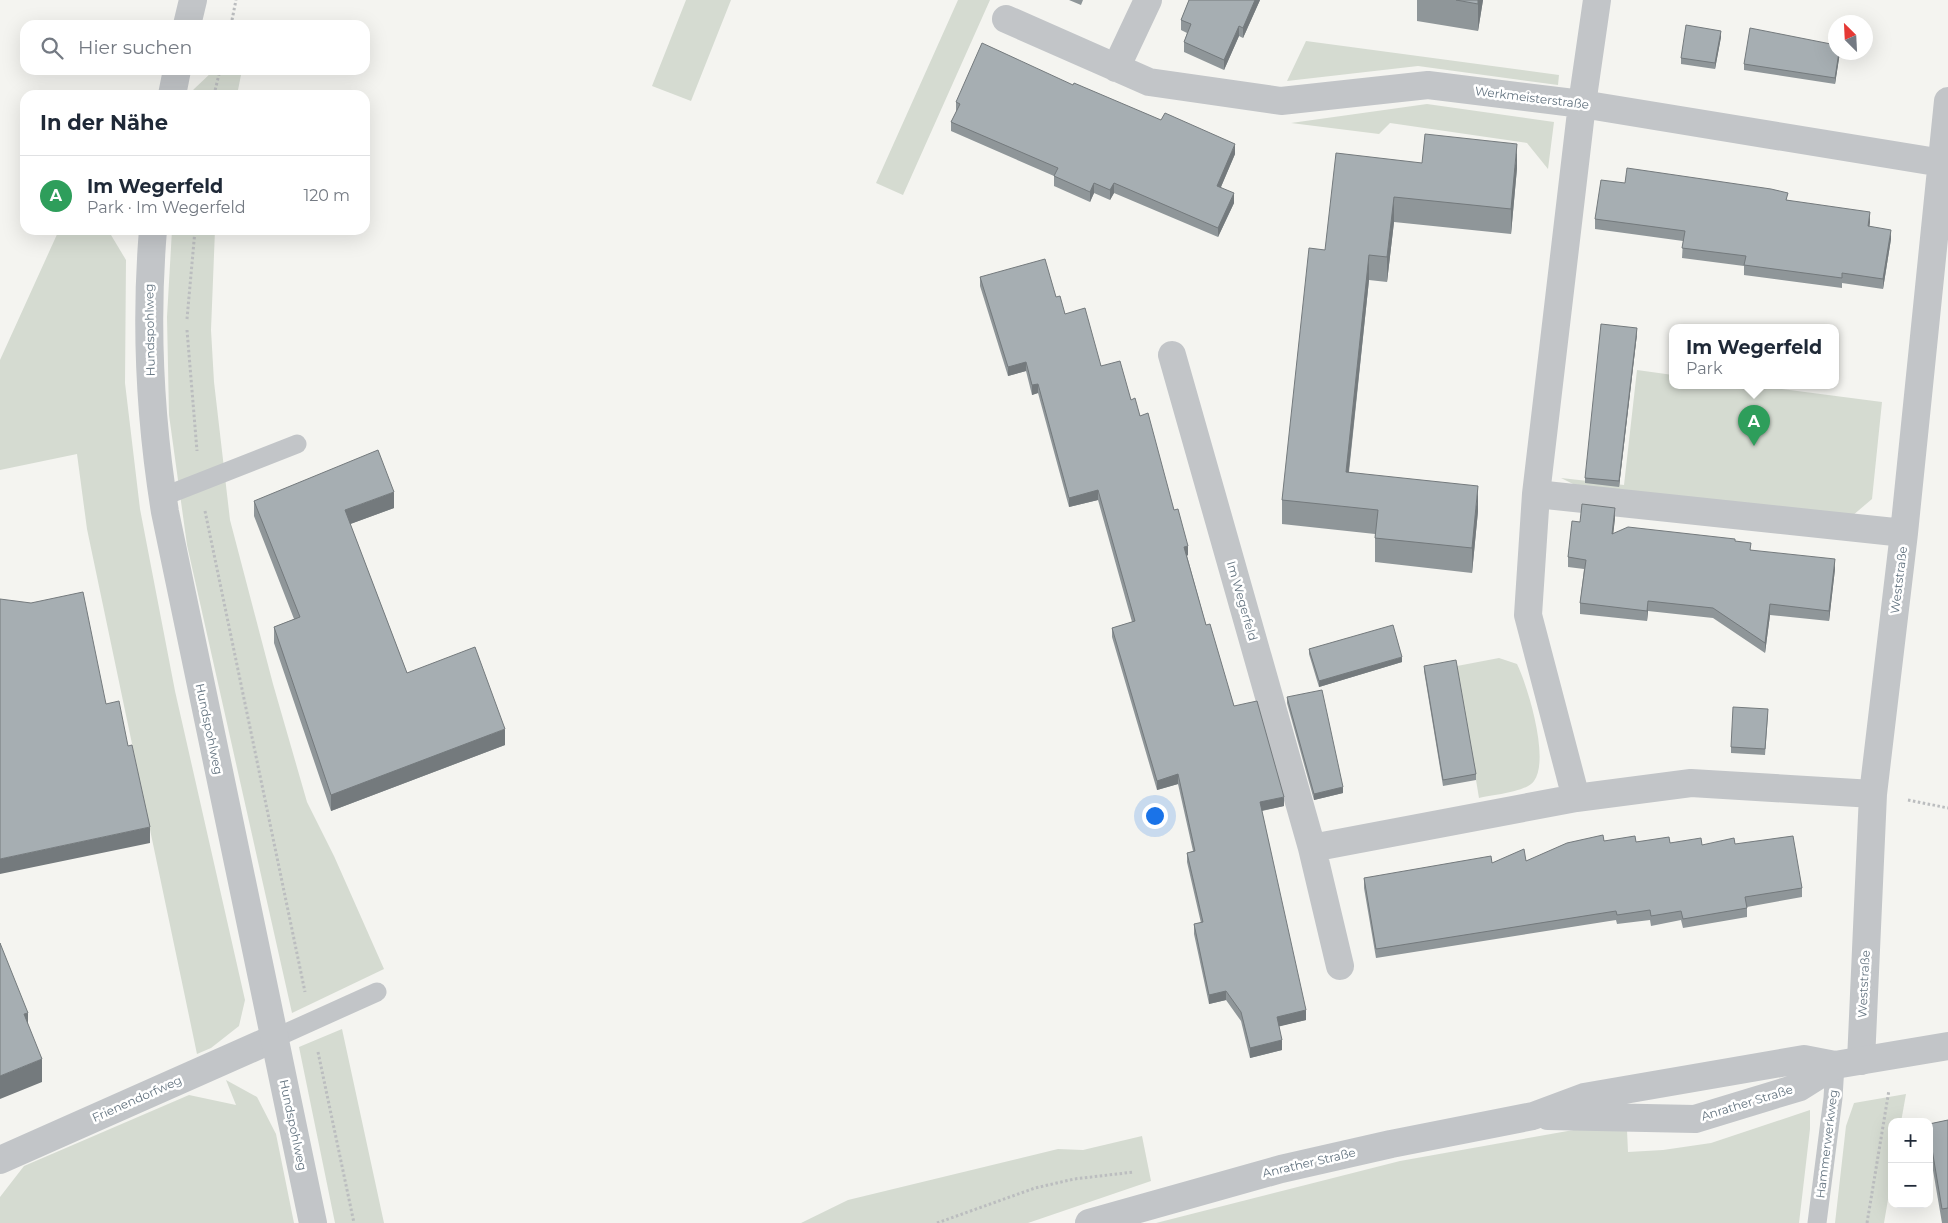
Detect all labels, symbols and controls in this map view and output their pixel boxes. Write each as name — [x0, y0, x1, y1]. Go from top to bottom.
north arrow — [1828, 15, 1873, 60]
search box — [20, 20, 370, 75]
icon: search — [38, 34, 66, 62]
text: Hier suchen — [78, 36, 192, 59]
street label: Werkmeisterstraße — [1474, 83, 1590, 112]
text: In der Nähe — [40, 110, 168, 135]
text: Im Wegerfeld — [87, 175, 223, 198]
text: A — [50, 186, 62, 205]
text: 120 m — [303, 186, 350, 205]
text: Park · Im Wegerfeld — [87, 198, 246, 217]
street label: Hundspohlweg — [141, 284, 158, 377]
popup — [1669, 324, 1839, 389]
text: Im Wegerfeld — [1686, 336, 1822, 359]
text: Park — [1686, 359, 1722, 378]
pin: A — [1738, 405, 1770, 446]
street label: Weststraße — [1887, 545, 1910, 615]
street label: Im Wegerfeld — [1224, 559, 1261, 642]
street label: Hundspohlweg — [193, 682, 226, 776]
your location — [1142, 803, 1168, 829]
street label: Weststraße — [1854, 950, 1873, 1018]
street label: Frienendorfweg — [90, 1072, 184, 1125]
street label: Hundspohlweg — [277, 1078, 310, 1172]
street label: Anrather Straße — [1699, 1081, 1795, 1124]
street label: Hammerwerkweg — [1812, 1089, 1841, 1199]
map controls — [1888, 1118, 1933, 1208]
button: + — [1888, 1118, 1933, 1163]
street label: Anrather Straße — [1261, 1144, 1357, 1181]
button: − — [1888, 1163, 1933, 1208]

